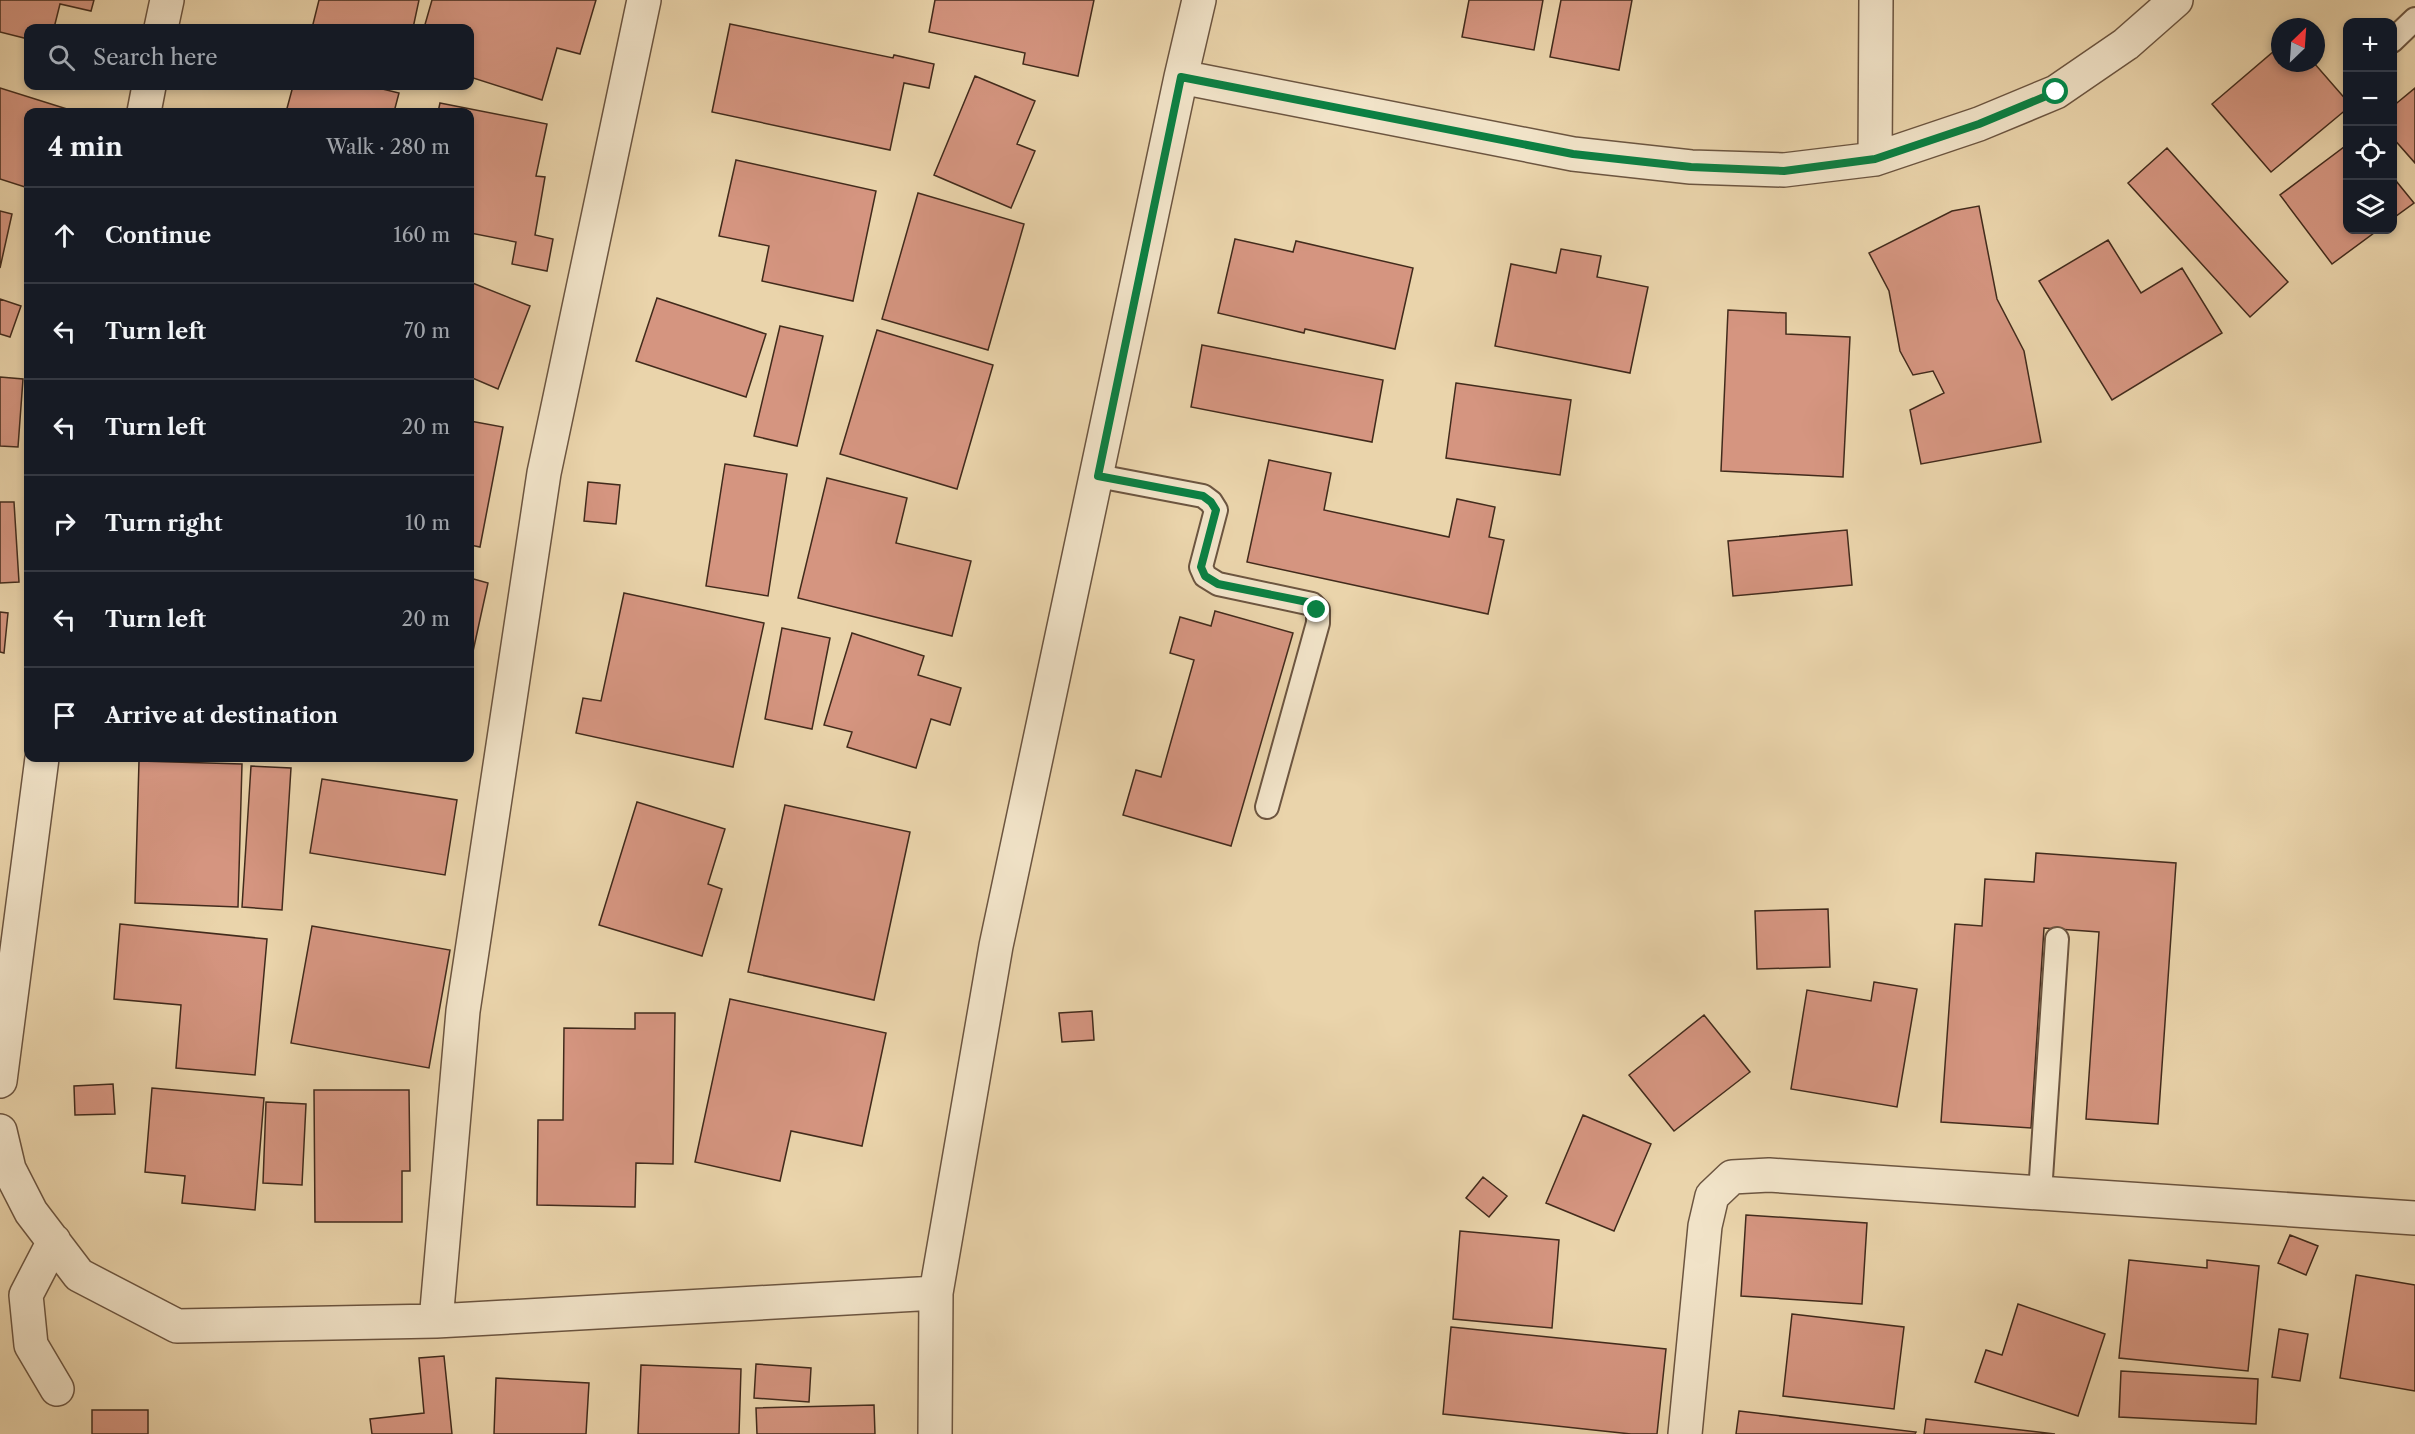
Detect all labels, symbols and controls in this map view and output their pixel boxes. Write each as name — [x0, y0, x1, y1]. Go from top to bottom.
north arrow — [2271, 18, 2325, 72]
map controls — [2343, 18, 2397, 234]
button: + — [2343, 18, 2397, 72]
search box — [24, 24, 474, 90]
icon: search — [45, 41, 78, 74]
text: Search here — [93, 44, 218, 71]
button: − — [2343, 72, 2397, 126]
route start — [2042, 78, 2068, 104]
button: locate — [2343, 126, 2397, 180]
text: 4 min — [48, 131, 123, 163]
text: Walk · 280 m — [326, 135, 450, 159]
button: layers — [2343, 180, 2397, 234]
icon: ahead — [48, 219, 81, 252]
text: Continue — [105, 222, 211, 249]
text: 160 m — [393, 223, 450, 247]
icon: left — [48, 315, 81, 348]
text: Turn left — [105, 318, 206, 345]
text: 70 m — [404, 319, 450, 343]
icon: left — [48, 411, 81, 444]
text: Turn left — [105, 414, 206, 441]
text: 20 m — [402, 415, 450, 439]
icon: right — [48, 507, 81, 540]
text: Turn right — [105, 510, 223, 537]
text: 10 m — [405, 511, 450, 535]
route end — [1303, 596, 1329, 622]
icon: left — [48, 603, 81, 636]
text: Turn left — [105, 606, 206, 633]
text: 20 m — [402, 607, 450, 631]
icon: arrive — [48, 699, 81, 732]
text: Arrive at destination — [105, 702, 338, 729]

